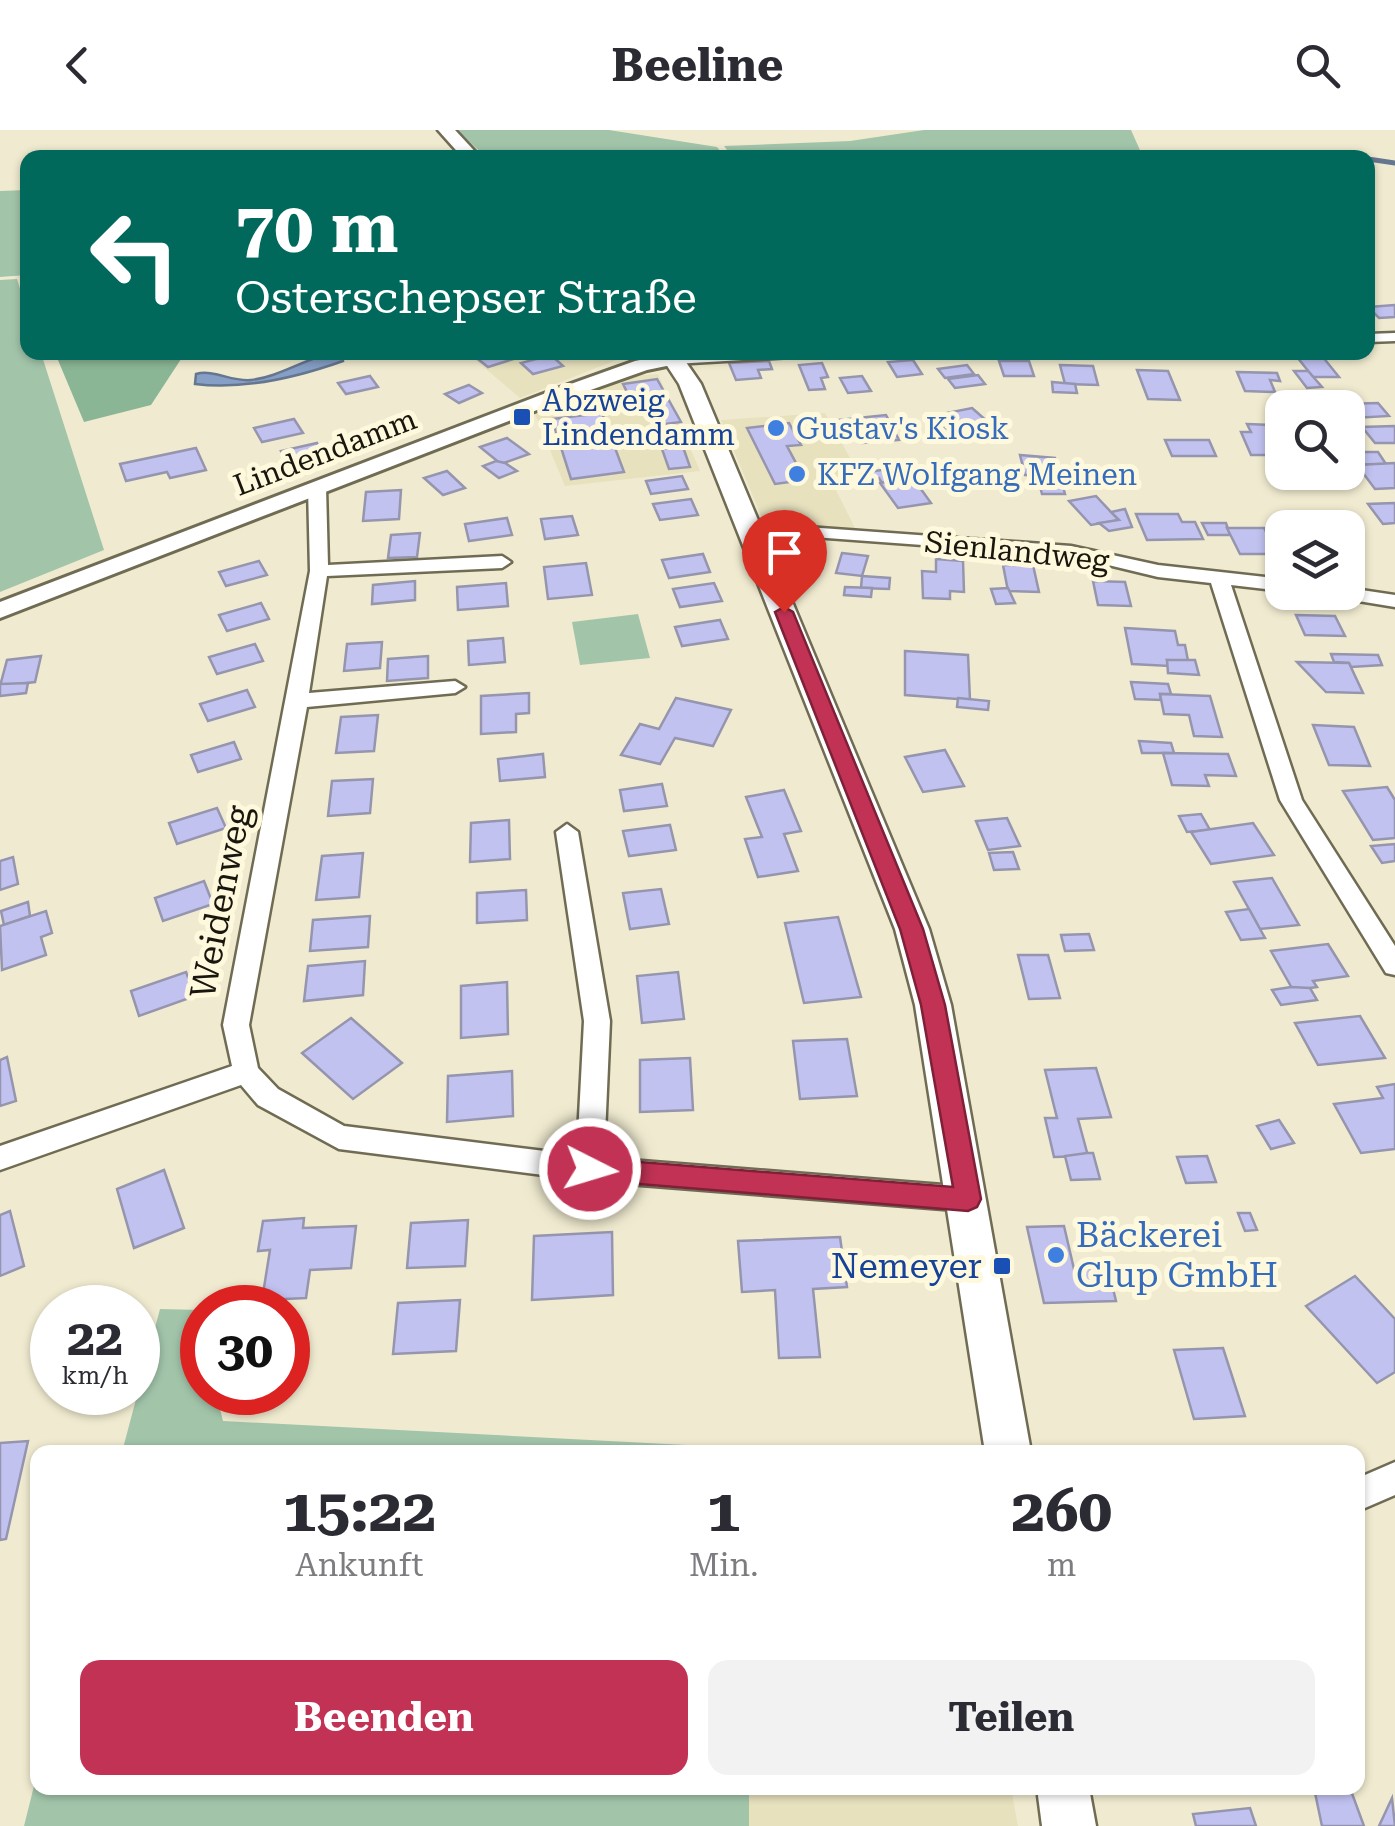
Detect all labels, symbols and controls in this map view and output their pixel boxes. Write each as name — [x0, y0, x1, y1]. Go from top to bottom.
icon: back — [50, 38, 105, 93]
icon: search — [1290, 38, 1345, 93]
text: Beeline — [612, 39, 783, 92]
text: 70 m — [235, 187, 399, 269]
icon: left — [70, 190, 200, 320]
text: Osterschepser Straße — [235, 271, 697, 324]
place label: Abzweig Lindendamm — [542, 383, 735, 452]
map controls — [1265, 390, 1365, 610]
button: search — [1265, 390, 1365, 490]
street label: Lindendamm — [229, 401, 421, 503]
marker: Abzweig Lindendamm — [511, 406, 533, 428]
place label: Gustav's Kiosk — [796, 411, 1009, 446]
marker: Gustav's Kiosk — [765, 417, 787, 439]
place label: KFZ Wolfgang Meinen — [817, 457, 1137, 492]
marker: KFZ Wolfgang Meinen — [786, 463, 808, 485]
pin — [742, 510, 827, 613]
button: layers — [1265, 510, 1365, 610]
street label: Sienlandweg — [923, 524, 1111, 578]
icon: arrive — [757, 525, 812, 580]
street label: Weidenweg — [182, 802, 260, 1002]
position arrow — [538, 1117, 642, 1221]
place label: Bäckerei Glup GmbH — [1076, 1215, 1278, 1296]
marker: Bäckerei Glup GmbH — [1045, 1244, 1067, 1266]
place label: Nemeyer — [831, 1246, 982, 1287]
marker: Nemeyer — [991, 1255, 1013, 1277]
speed limit sign: 30 — [180, 1285, 310, 1415]
text: 22 — [67, 1309, 123, 1367]
text: km/h — [62, 1361, 128, 1390]
text: 15:22 — [283, 1475, 436, 1546]
text: 1 — [707, 1475, 740, 1546]
text: 260 — [1011, 1475, 1112, 1546]
text: Ankunft — [295, 1546, 424, 1584]
text: Min. — [689, 1546, 758, 1584]
text: m — [1047, 1546, 1076, 1584]
button: Beenden — [80, 1660, 688, 1775]
button: Teilen — [708, 1660, 1315, 1775]

